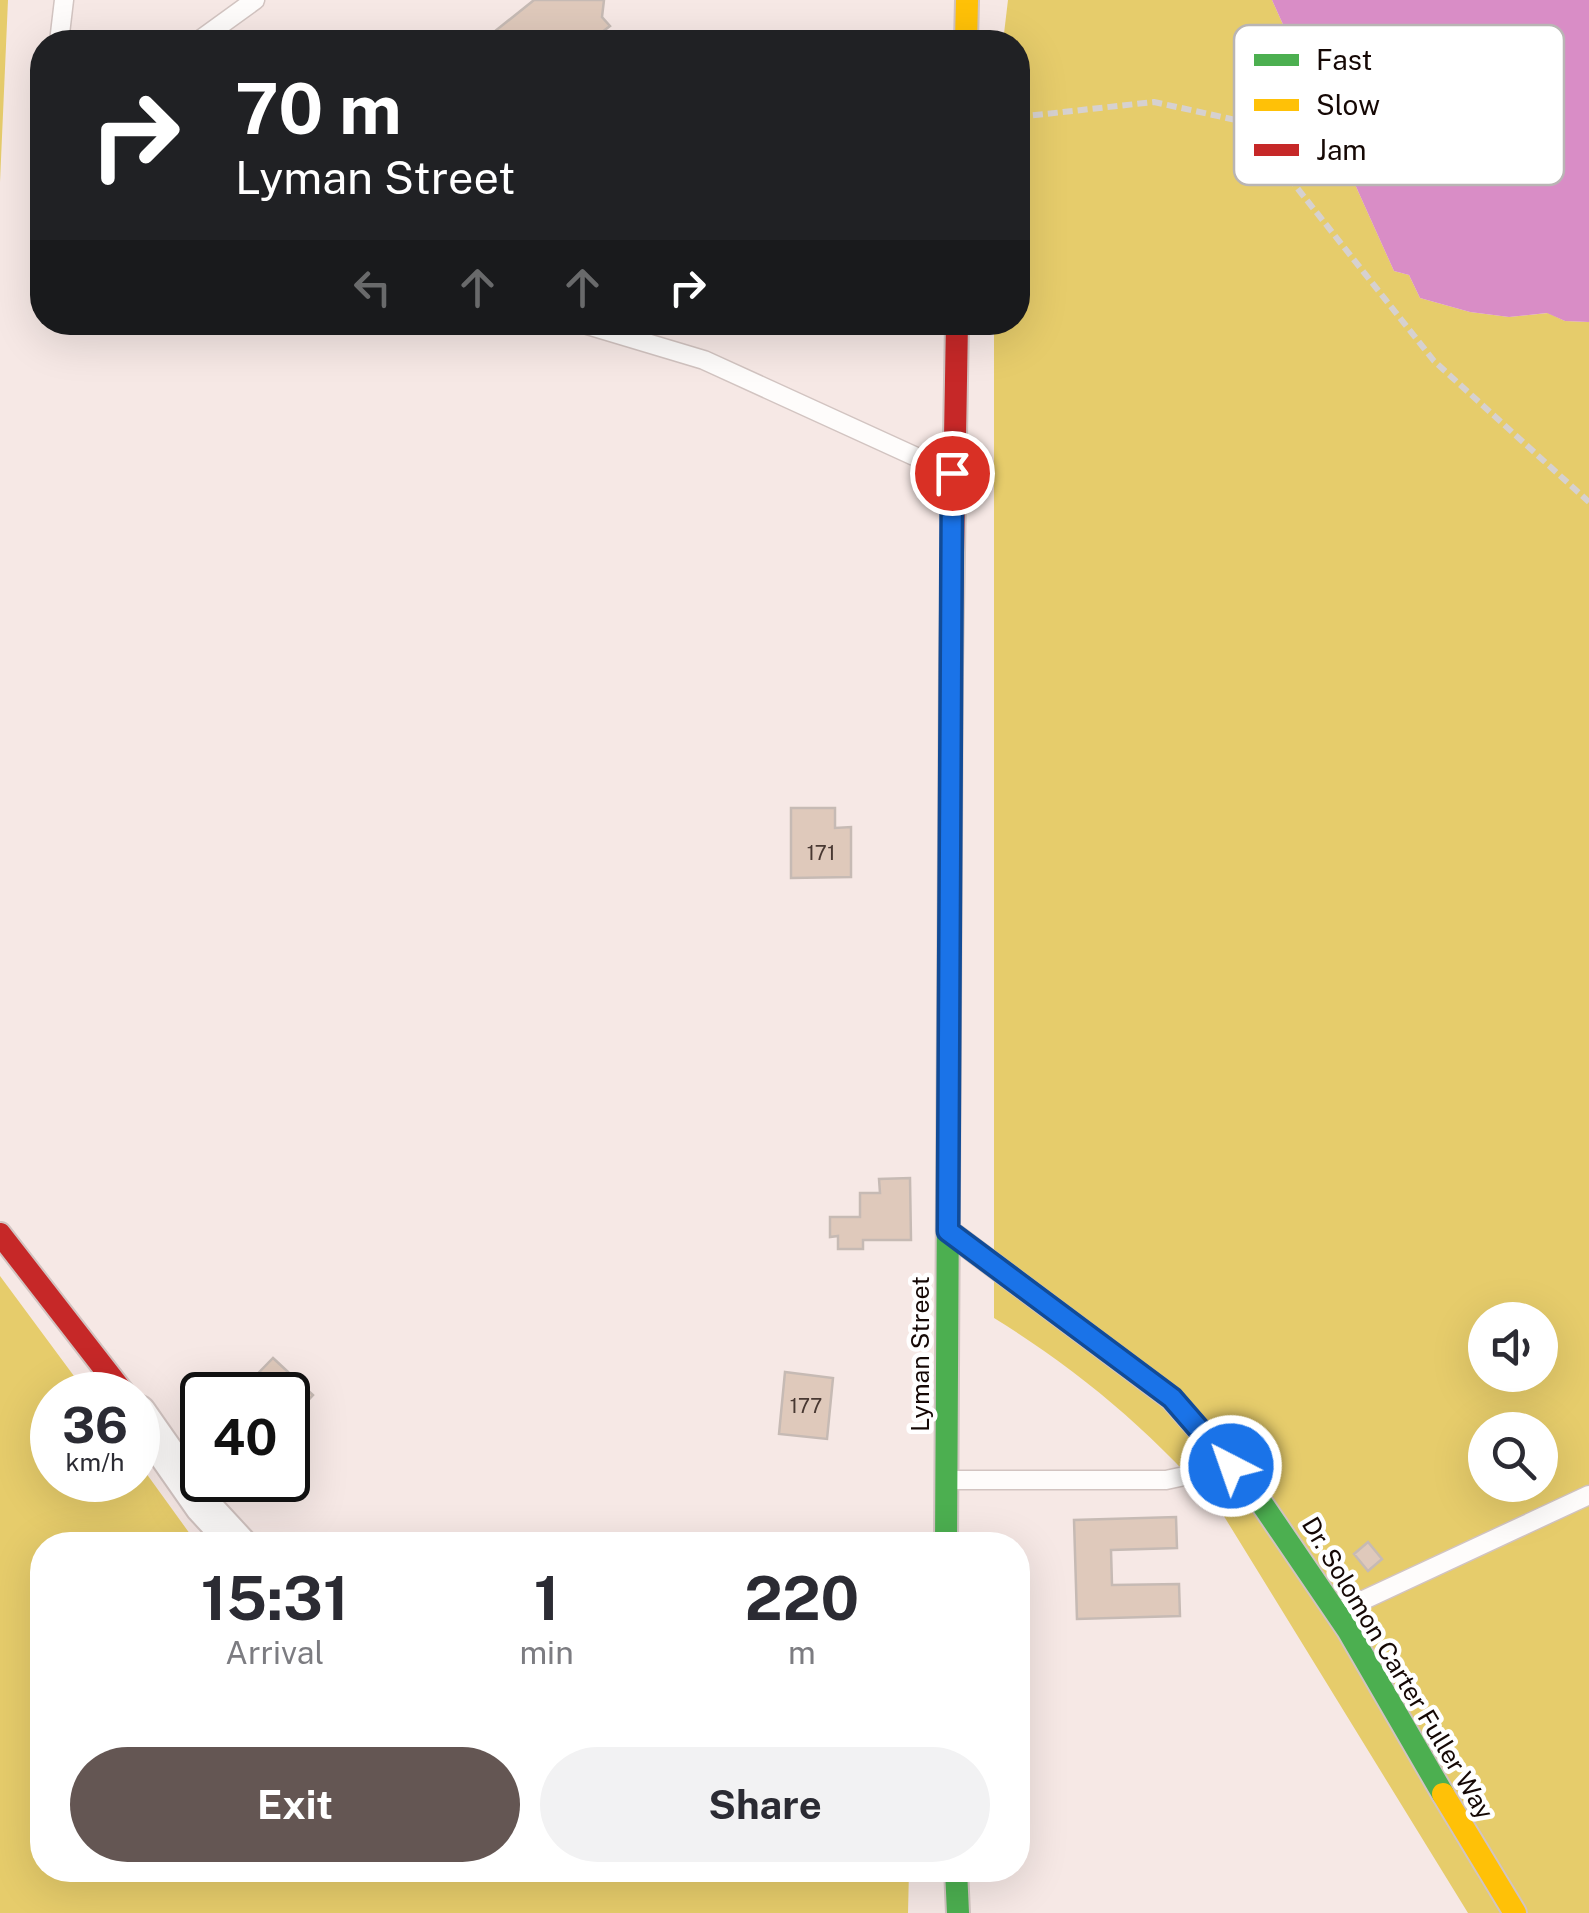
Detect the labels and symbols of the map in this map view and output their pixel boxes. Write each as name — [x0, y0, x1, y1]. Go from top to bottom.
legend — [1234, 25, 1564, 185]
text: Fast — [1316, 43, 1372, 76]
text: Slow — [1316, 88, 1380, 121]
text: Jam — [1316, 133, 1367, 166]
pin — [910, 431, 995, 516]
house number: 171 — [807, 841, 835, 865]
street label: Lyman Street — [905, 1276, 935, 1432]
speed limit sign: 40 — [180, 1372, 310, 1502]
house number: 177 — [790, 1394, 822, 1418]
position arrow — [1179, 1414, 1283, 1518]
street label: Dr. Solomon Carter Fuller Way — [1296, 1512, 1500, 1824]

